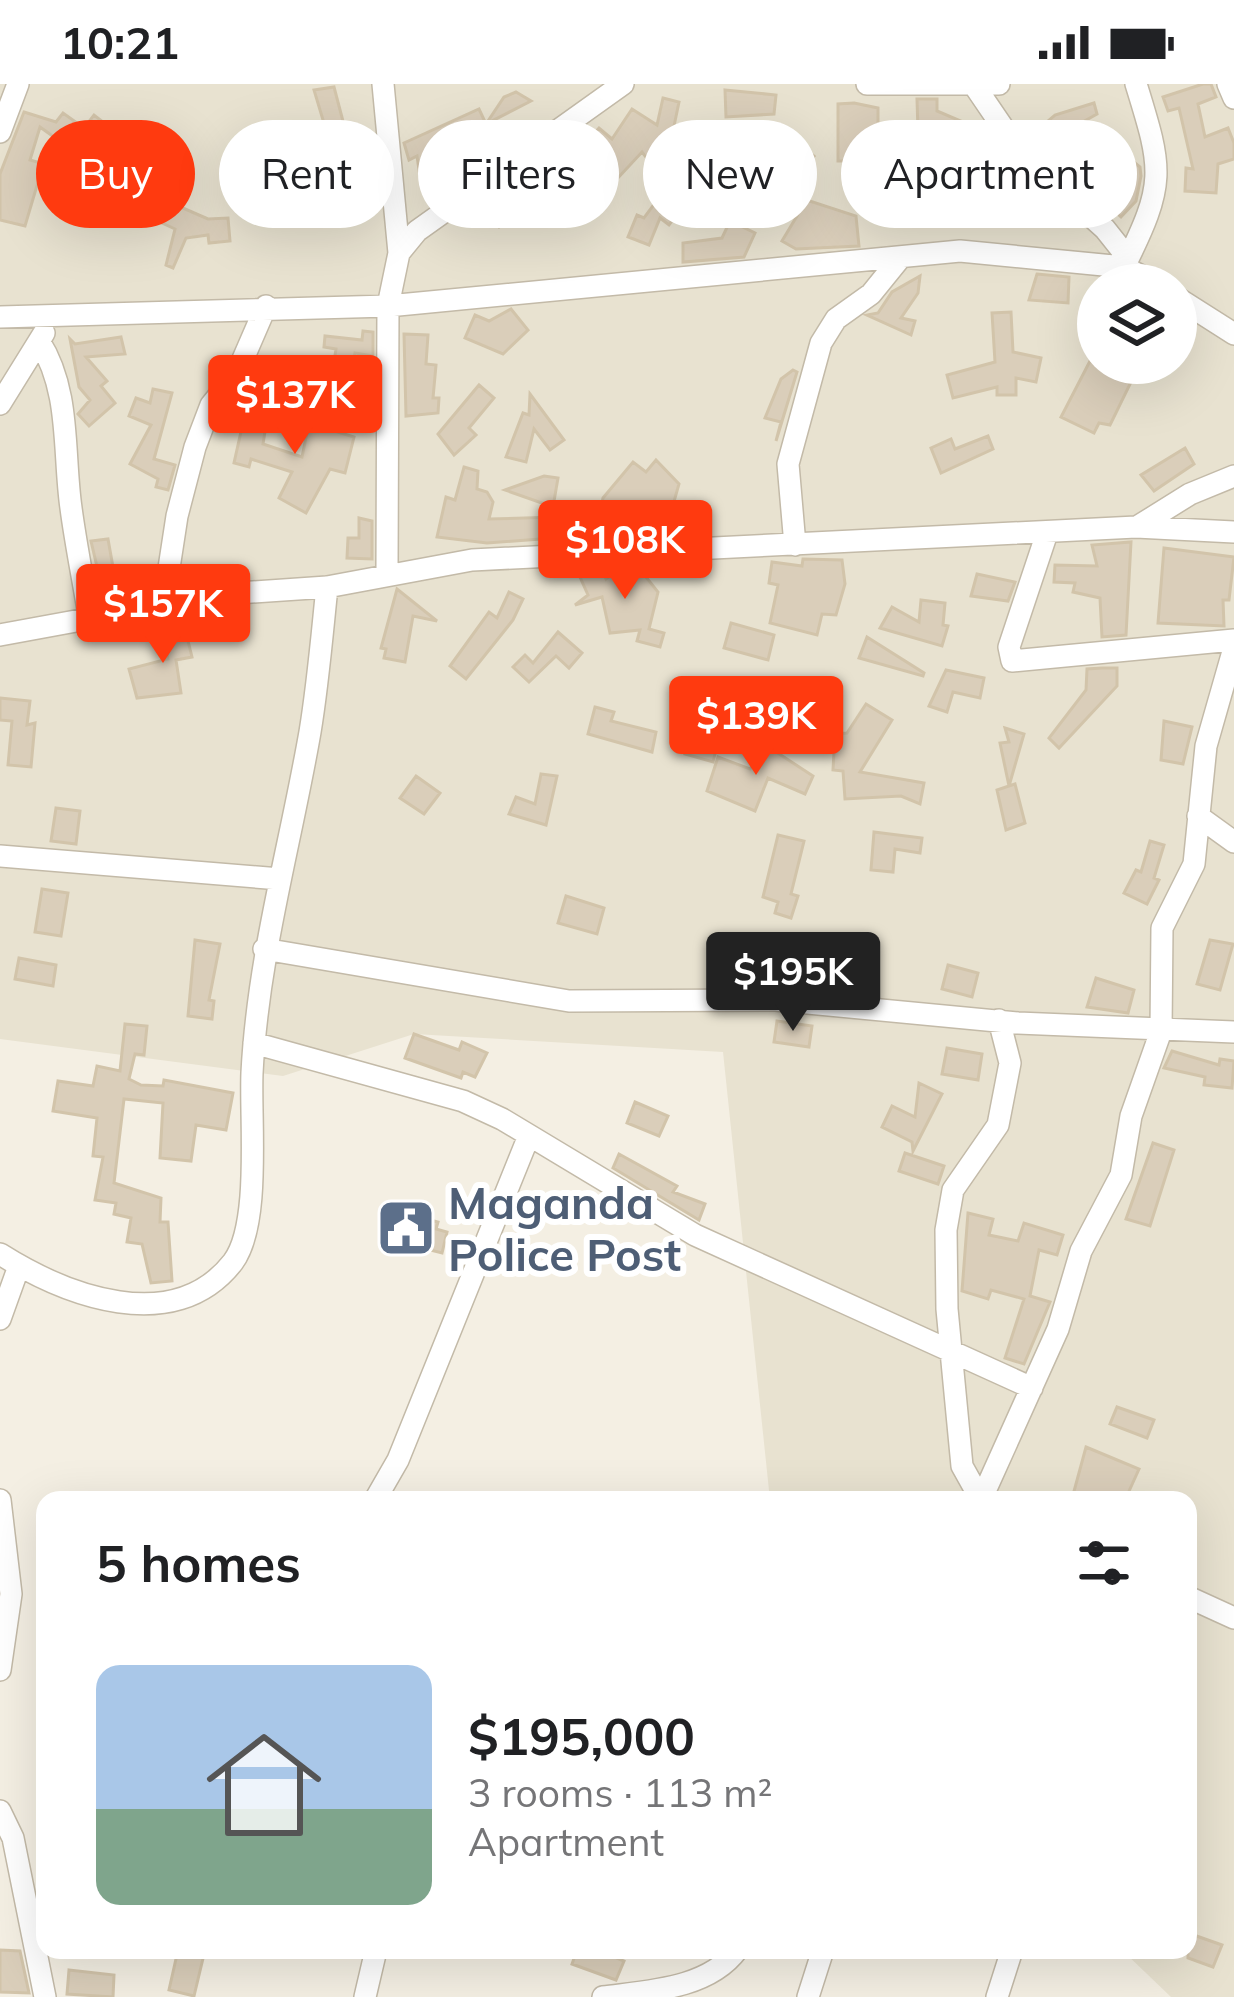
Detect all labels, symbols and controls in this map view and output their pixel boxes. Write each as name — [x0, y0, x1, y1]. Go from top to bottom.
text: 10:21 — [60, 14, 179, 70]
chip: Buy — [36, 120, 195, 228]
chip: Rent — [219, 120, 394, 228]
chip: Filters — [418, 120, 619, 228]
chip: New — [643, 120, 817, 228]
chip: Apartment — [841, 120, 1137, 228]
map controls — [1077, 264, 1197, 384]
button: layers — [1077, 264, 1197, 384]
pin: $137K — [211, 355, 379, 457]
text: $137K — [235, 369, 355, 418]
pin: $108K — [541, 500, 709, 602]
text: $108K — [565, 514, 685, 563]
pin: $157K — [79, 564, 247, 666]
text: $157K — [103, 578, 223, 627]
pin: $139K — [672, 676, 840, 778]
text: $139K — [696, 690, 816, 739]
pin: $195K — [709, 932, 877, 1034]
text: $195K — [733, 946, 853, 995]
place label: Maganda Police Post — [448, 1174, 681, 1282]
public building icon: Maganda Police Post — [375, 1197, 437, 1259]
icon: filters — [1071, 1530, 1137, 1596]
text: 5 homes — [96, 1531, 301, 1595]
text: $195,000 — [468, 1704, 695, 1768]
icon: home — [192, 1713, 336, 1857]
text: 3 rooms · 113 m² — [468, 1768, 772, 1817]
text: Apartment — [468, 1817, 664, 1866]

